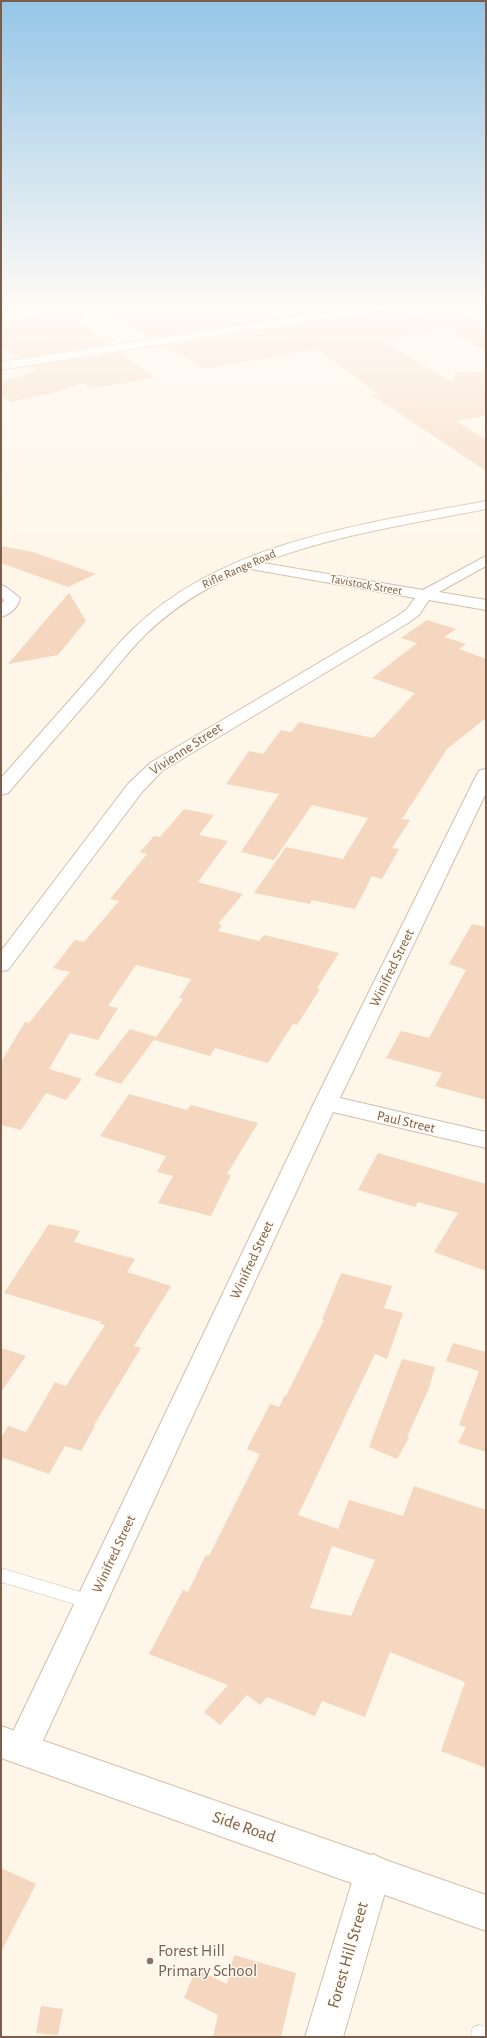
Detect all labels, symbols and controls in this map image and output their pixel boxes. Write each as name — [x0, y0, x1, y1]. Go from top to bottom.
street label: Rifle Range Road — [200, 546, 278, 592]
street label: Tavistock Street — [329, 572, 403, 598]
street label: Vivienne Street — [147, 719, 225, 779]
street label: Winifred Street — [366, 926, 418, 1010]
street label: Paul Street — [375, 1107, 437, 1137]
street label: Winifred Street — [227, 1218, 277, 1302]
street label: Winifred Street — [89, 1512, 139, 1596]
street label: Side Road — [210, 1807, 278, 1847]
street label: Forest Hill Street — [323, 1899, 373, 2011]
place label: Forest Hill Primary School — [158, 1941, 257, 1981]
marker: Forest Hill Primary School — [145, 1956, 155, 1966]

